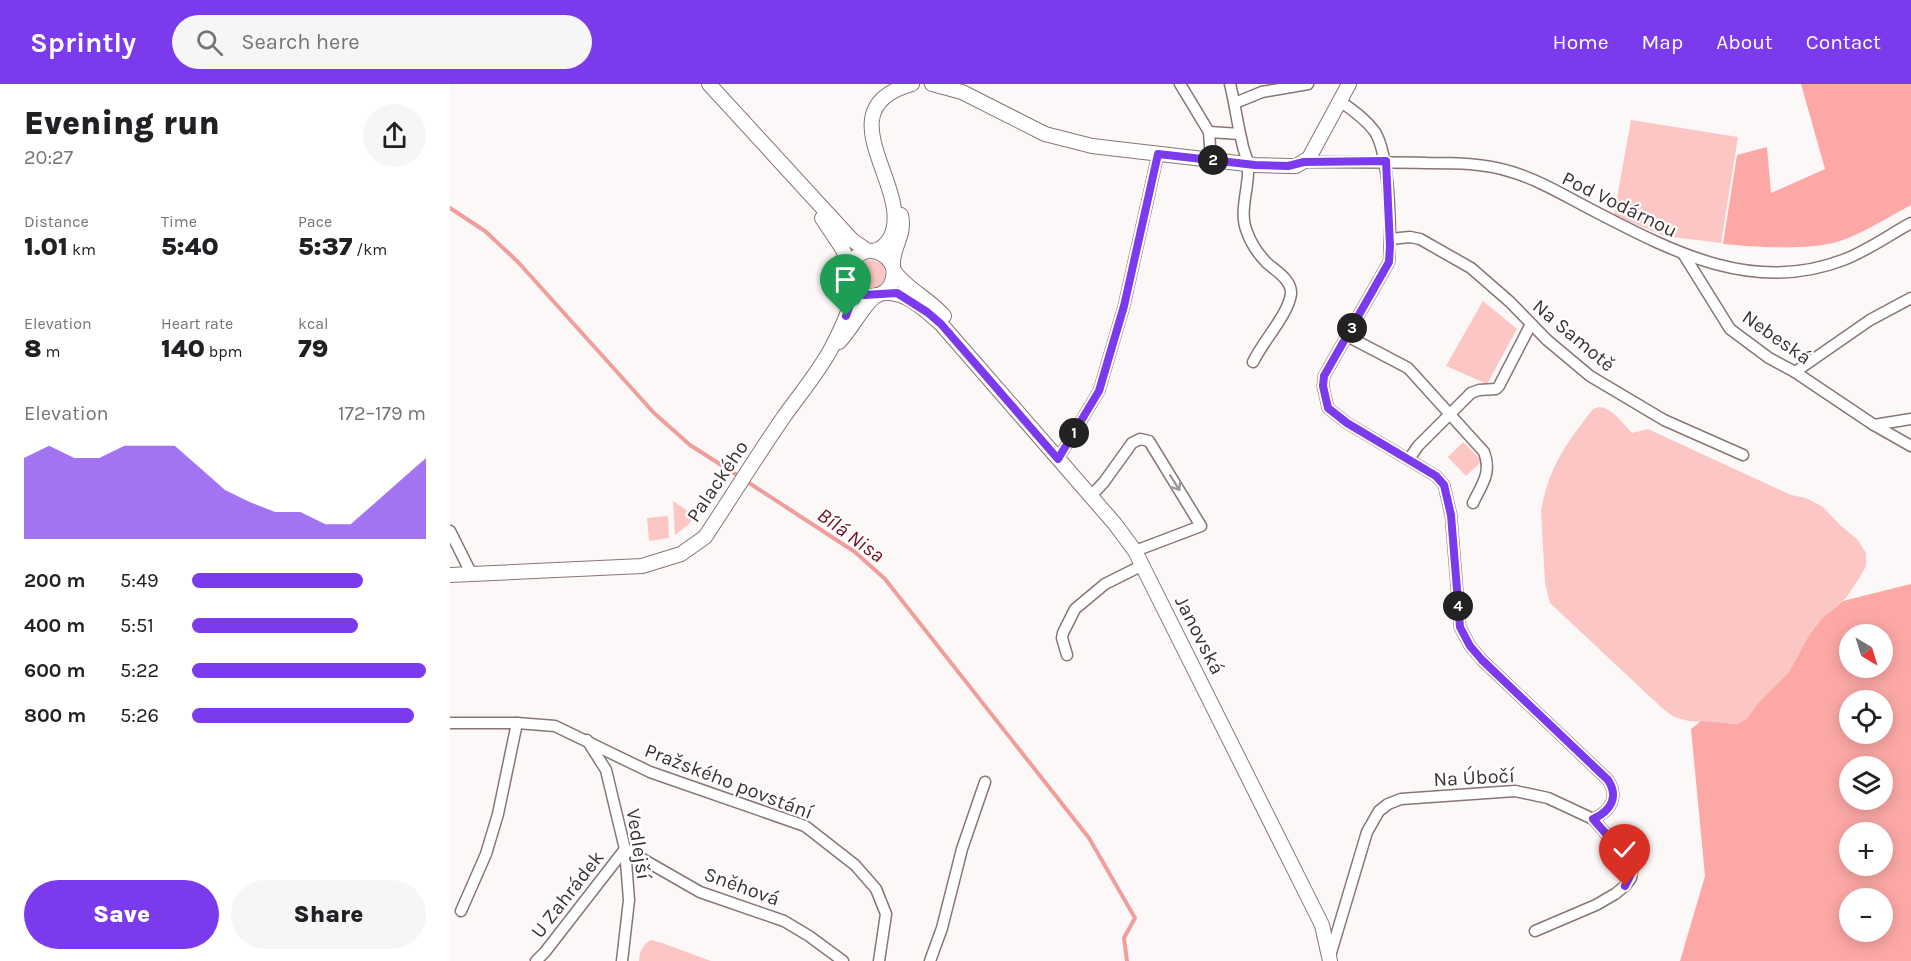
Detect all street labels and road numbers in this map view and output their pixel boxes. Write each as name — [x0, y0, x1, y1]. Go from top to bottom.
street label: Pod Vodárnou — [1558, 167, 1681, 242]
street label: Na Samotě — [1528, 294, 1619, 376]
street label: Nebeská — [1738, 305, 1816, 369]
street label: Palackého — [682, 436, 753, 526]
street label: Janovská — [1170, 592, 1229, 678]
street label: Pražského povstání — [641, 739, 816, 824]
street label: Na Úbočí — [1433, 763, 1515, 791]
street label: Vedlejší — [622, 807, 655, 881]
street label: U Zahrádek — [526, 846, 609, 943]
street label: Sněhová — [701, 862, 783, 911]

